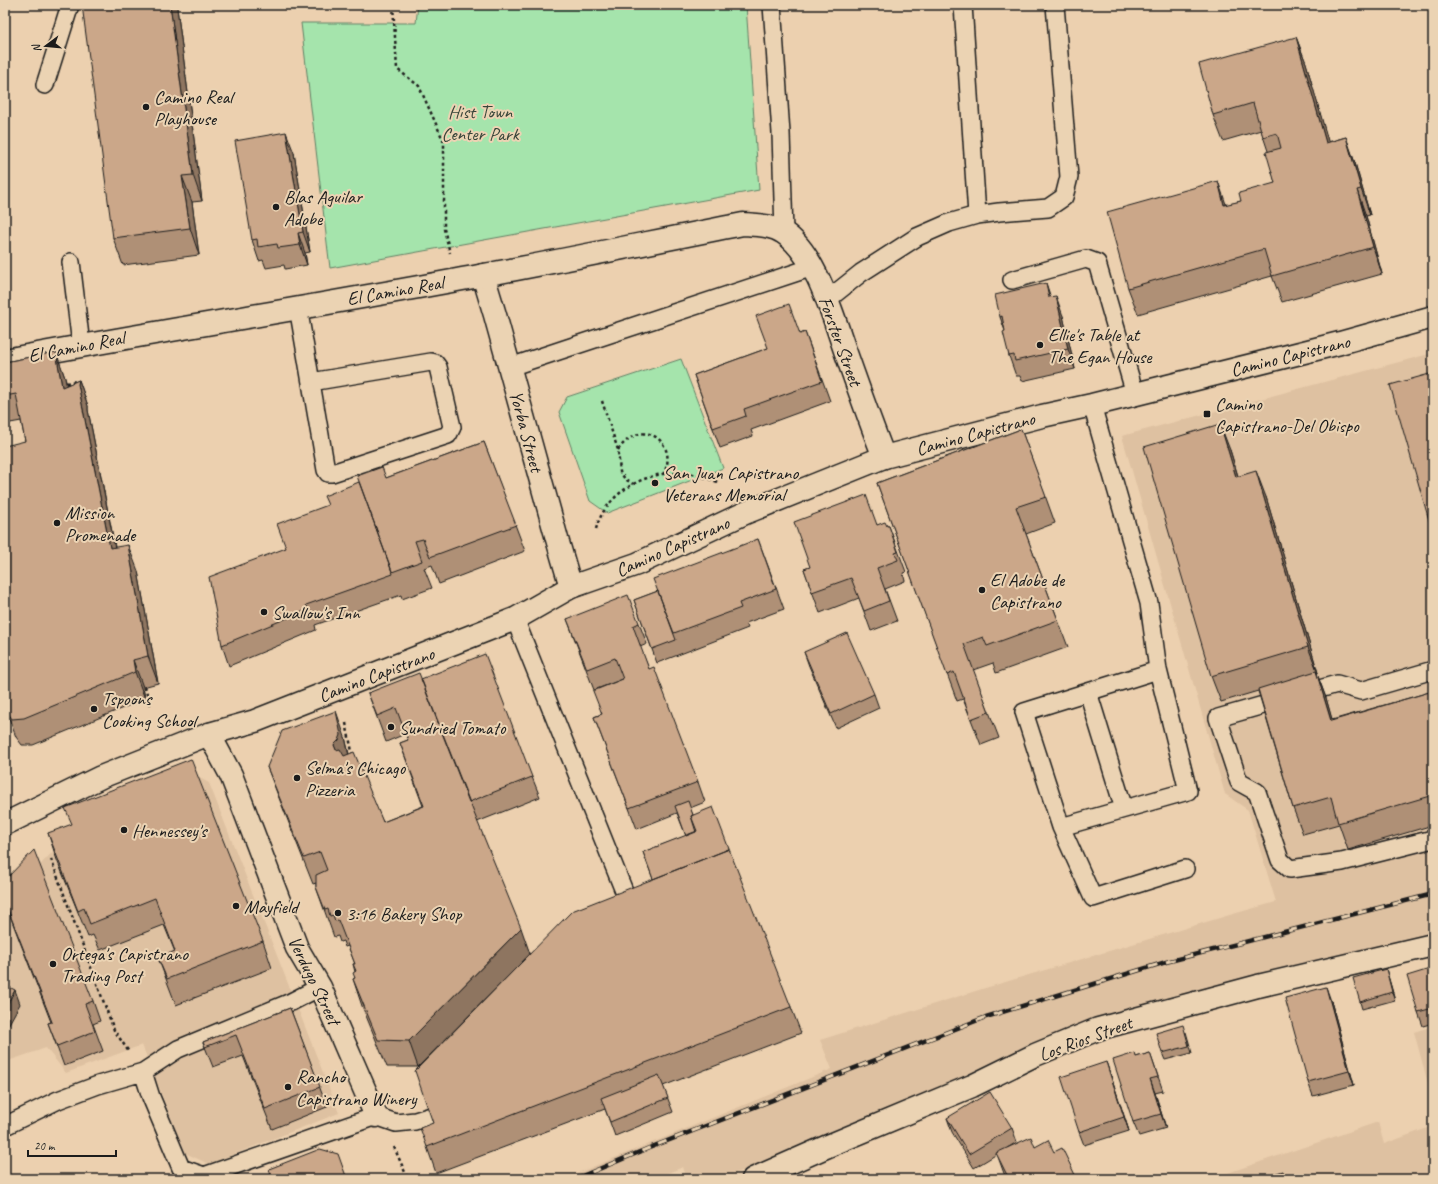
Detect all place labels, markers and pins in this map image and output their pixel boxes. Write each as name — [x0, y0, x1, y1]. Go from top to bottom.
place label: Camino Real Playhouse — [154, 85, 236, 131]
marker: Camino Real Playhouse — [141, 102, 151, 112]
place label: Blas Aguilar Adobe — [284, 185, 363, 231]
marker: Blas Aguilar Adobe — [271, 202, 281, 212]
place label: Ellie's Table at The Egan House — [1048, 323, 1153, 369]
marker: Ellie's Table at The Egan House — [1035, 340, 1045, 350]
place label: Camino Capistrano-Del Obispo — [1215, 392, 1360, 438]
marker: Camino Capistrano-Del Obispo — [1202, 409, 1212, 419]
place label: San Juan Capistrano Veterans Memorial — [663, 461, 799, 507]
marker: San Juan Capistrano Veterans Memorial — [650, 478, 660, 488]
place label: Mission Promenade — [65, 501, 137, 547]
marker: Mission Promenade — [52, 518, 62, 528]
place label: El Adobe de Capistrano — [990, 568, 1066, 614]
marker: El Adobe de Capistrano — [977, 585, 987, 595]
place label: Swallow's Inn — [272, 601, 361, 625]
marker: Swallow's Inn — [259, 607, 269, 617]
place label: Tspoons Cooking School — [102, 687, 199, 733]
marker: Tspoons Cooking School — [89, 704, 99, 714]
place label: Sundried Tomato — [399, 716, 507, 740]
marker: Sundried Tomato — [386, 722, 396, 732]
place label: Selma's Chicago Pizzeria — [305, 756, 407, 802]
marker: Selma's Chicago Pizzeria — [292, 773, 302, 783]
place label: Hennessey's — [132, 819, 209, 843]
marker: Hennessey's — [119, 825, 129, 835]
place label: Mayfield — [244, 895, 300, 919]
marker: Mayfield — [231, 901, 241, 911]
place label: 3:16 Bakery Shop — [346, 902, 463, 926]
marker: 3:16 Bakery Shop — [333, 908, 343, 918]
place label: Ortega's Capistrano Trading Post — [61, 942, 189, 988]
marker: Ortega's Capistrano Trading Post — [48, 959, 58, 969]
place label: Rancho Capistrano Winery — [296, 1065, 418, 1111]
marker: Rancho Capistrano Winery — [283, 1082, 293, 1092]

